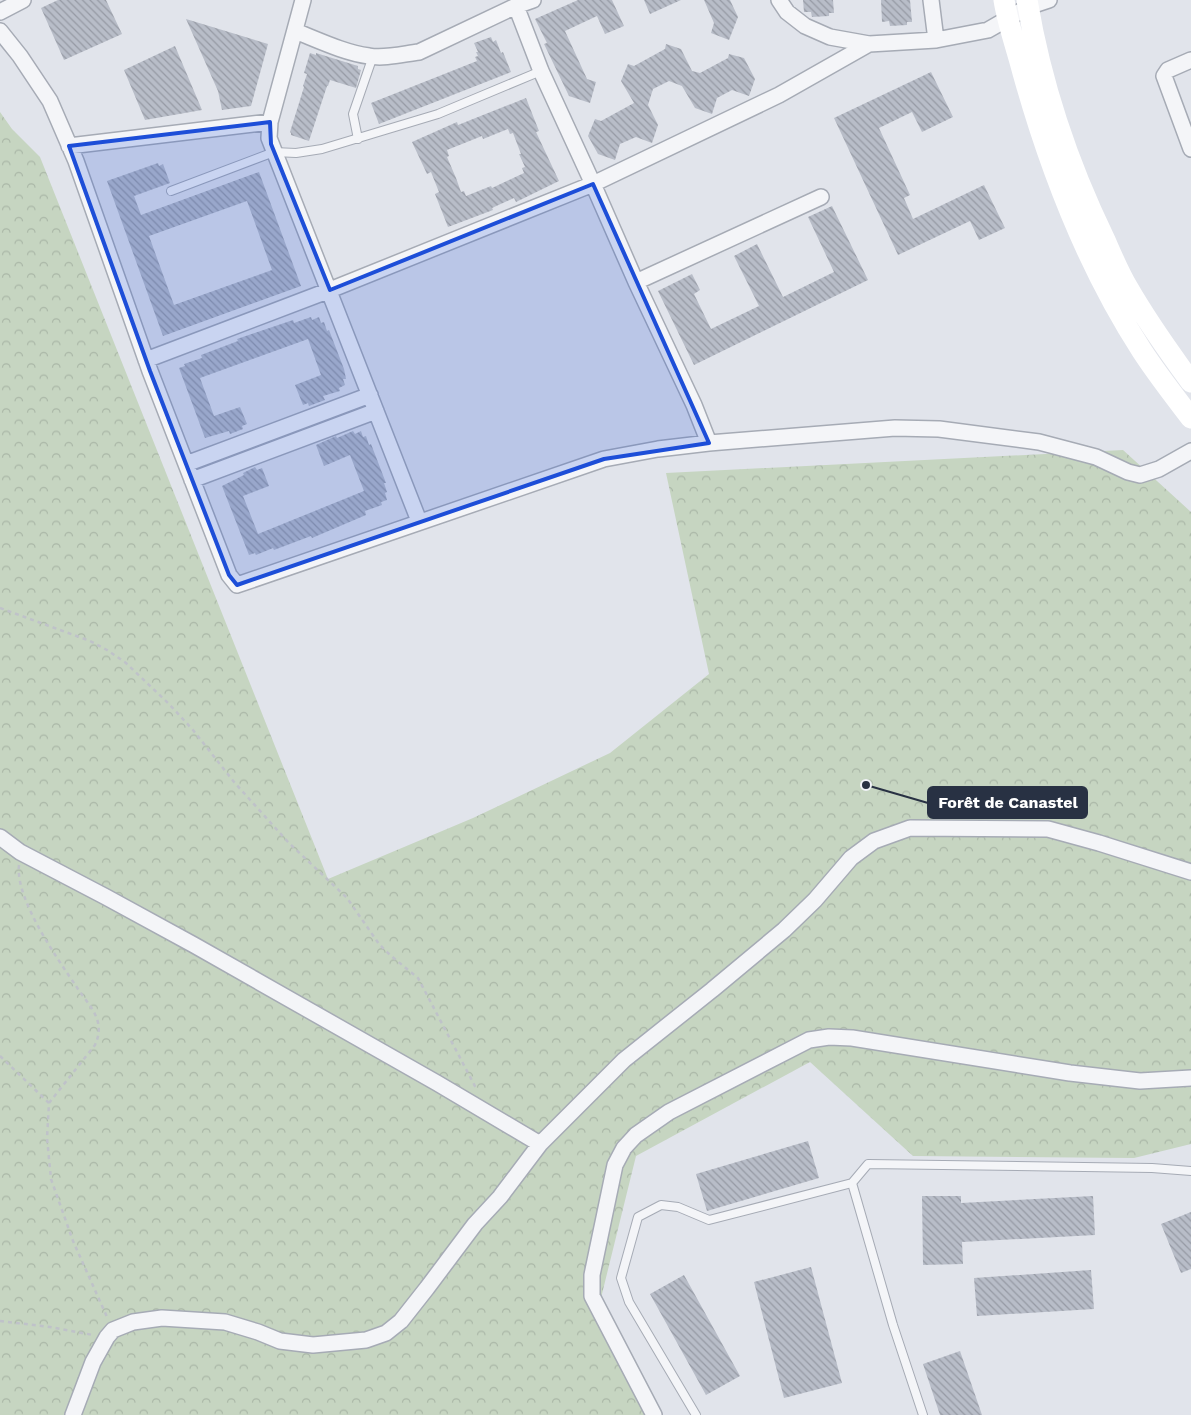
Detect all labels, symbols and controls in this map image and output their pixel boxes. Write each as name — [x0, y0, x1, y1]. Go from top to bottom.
callout: Forêt de Canastel — [928, 787, 1087, 818]
text: Forêt de Canastel — [938, 793, 1078, 812]

